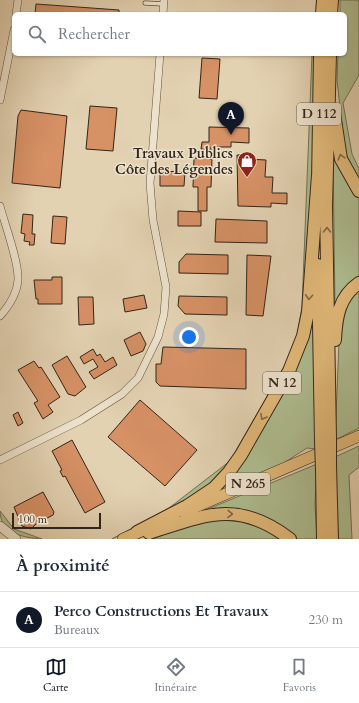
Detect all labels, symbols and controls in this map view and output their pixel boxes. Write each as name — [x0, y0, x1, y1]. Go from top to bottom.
search box — [12, 12, 347, 56]
icon: search — [26, 23, 48, 45]
text: Rechercher — [58, 24, 130, 44]
pin: A — [218, 102, 244, 135]
road number: D 112 — [297, 103, 341, 125]
place label: Travaux Publics Côte des Légendes — [115, 144, 233, 179]
shop icon: Travaux Publics Côte des Légendes — [236, 150, 258, 178]
one-way arrow — [337, 153, 346, 160]
one-way arrow — [323, 227, 331, 233]
one-way arrow — [304, 294, 313, 300]
your location — [179, 327, 199, 347]
road number: N 12 — [263, 372, 301, 394]
one-way arrow — [260, 413, 268, 420]
road number: N 265 — [226, 473, 270, 495]
one-way arrow — [227, 510, 233, 518]
scale bar — [12, 511, 101, 530]
text: 100 m — [18, 512, 47, 527]
text: À proximité — [16, 554, 110, 577]
text: Perco Constructions Et Travaux — [54, 601, 269, 621]
text: A — [24, 611, 34, 629]
text: 230 m — [309, 611, 343, 629]
text: Bureaux — [54, 621, 100, 639]
tab: Carte — [43, 656, 69, 695]
tab: Itinéraire — [154, 656, 197, 695]
tab: Favoris — [283, 656, 316, 695]

